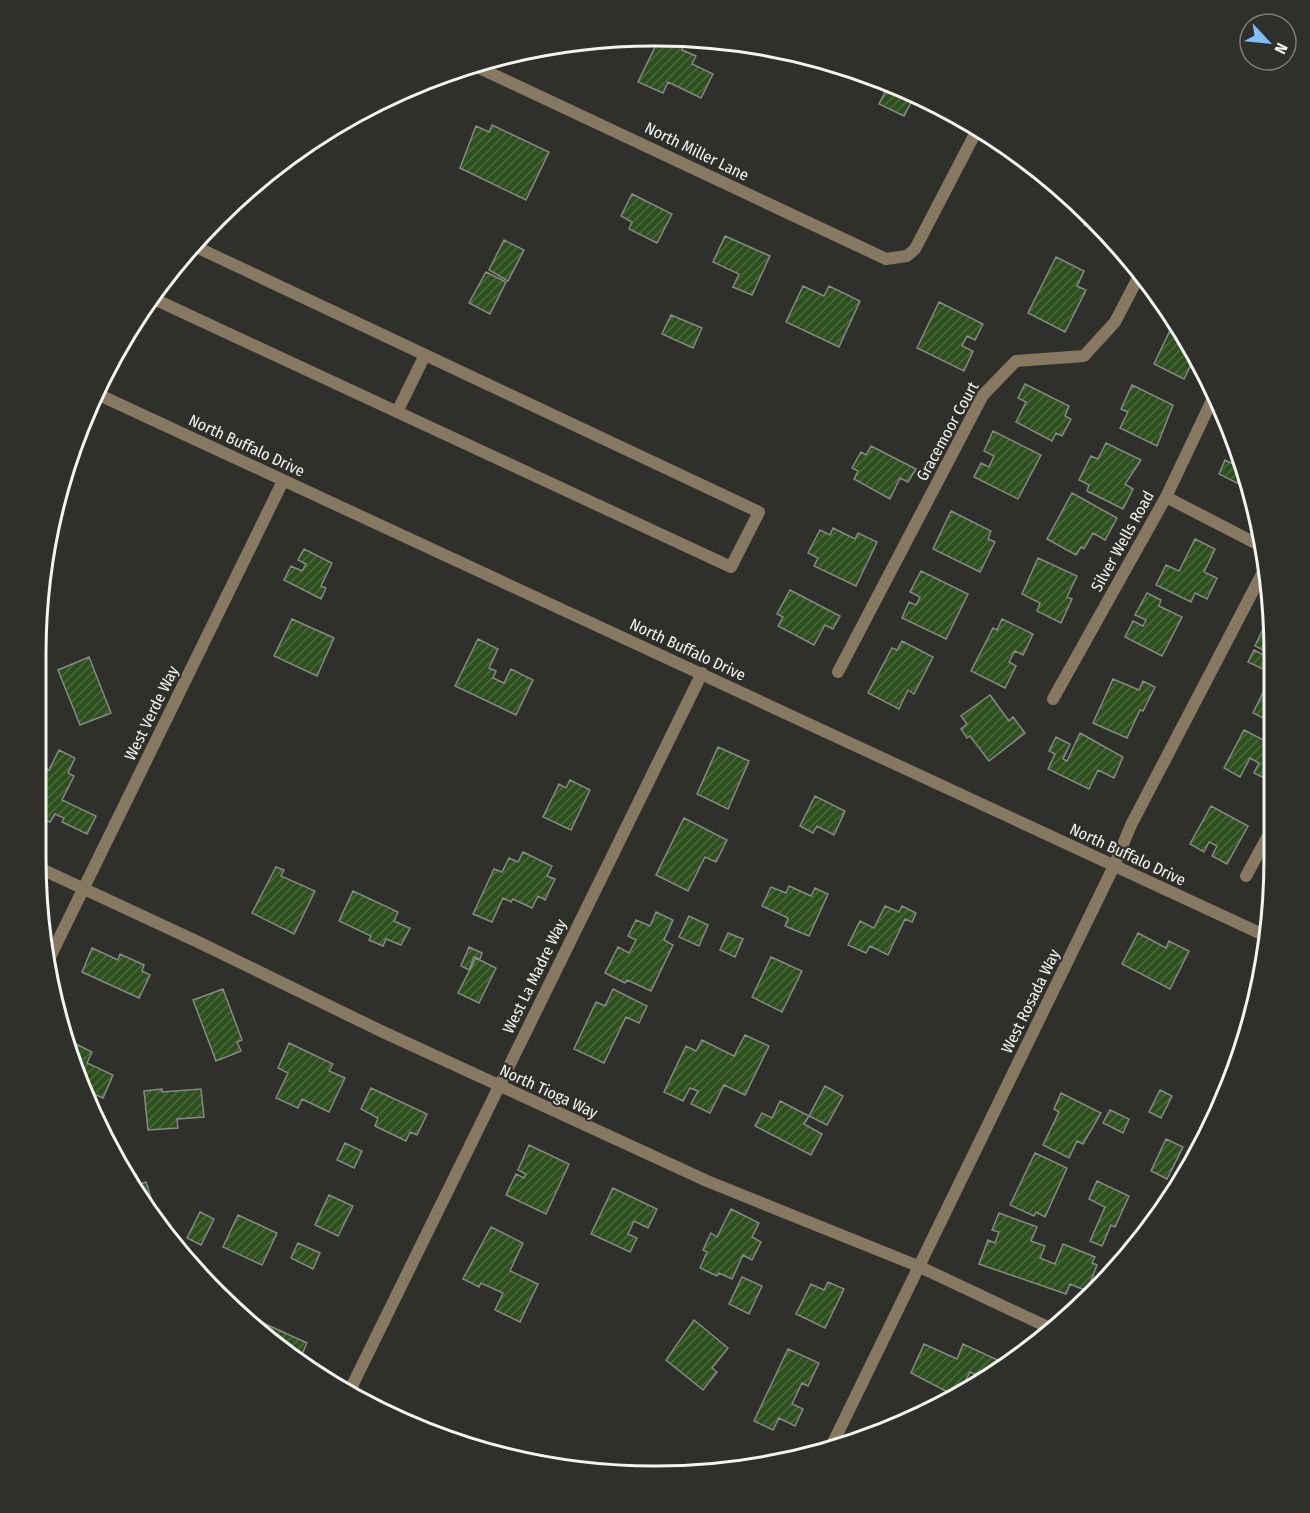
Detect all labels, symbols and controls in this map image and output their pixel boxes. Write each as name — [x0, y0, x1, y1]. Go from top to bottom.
north arrow — [1238, 12, 1298, 72]
text: N — [1270, 40, 1292, 57]
street label: North Miller Lane — [642, 118, 752, 185]
street label: Gracemoor Court — [912, 378, 983, 484]
street label: North Buffalo Drive — [186, 410, 308, 481]
street label: Silver Wells Road — [1087, 488, 1158, 595]
street label: North Buffalo Drive — [627, 614, 749, 685]
street label: West Verde Way — [120, 662, 183, 764]
street label: North Buffalo Drive — [1067, 819, 1189, 890]
street label: West La Madre Way — [499, 915, 571, 1037]
street label: West Rosada Way — [997, 945, 1064, 1056]
street label: North Tioga Way — [497, 1060, 602, 1123]

